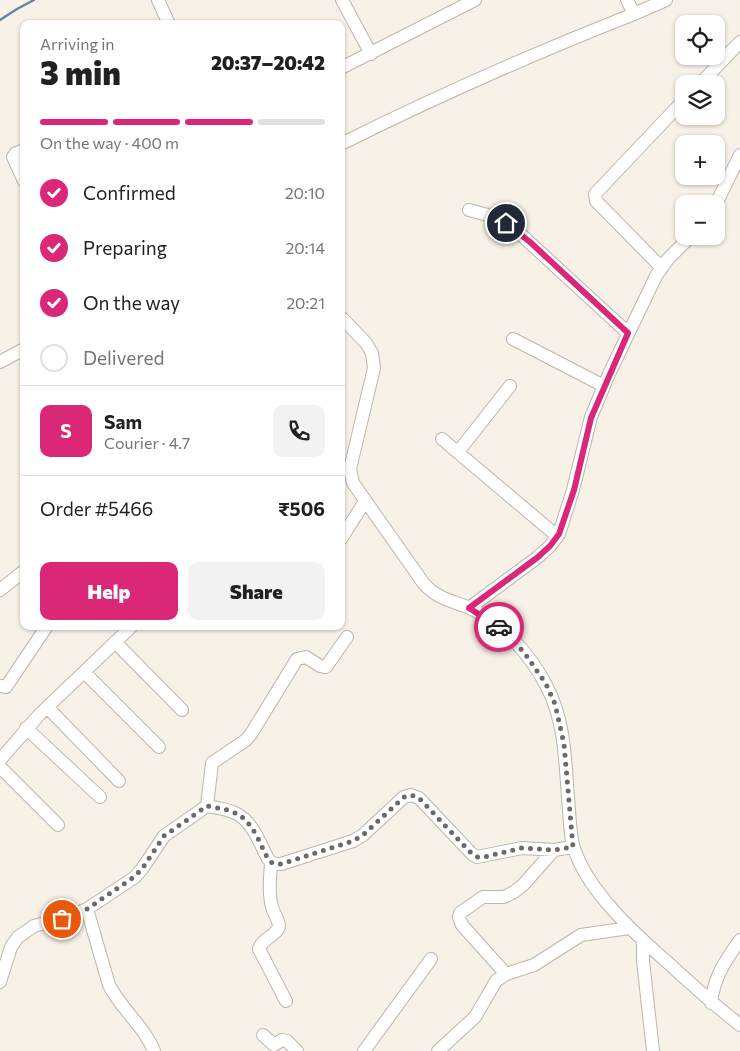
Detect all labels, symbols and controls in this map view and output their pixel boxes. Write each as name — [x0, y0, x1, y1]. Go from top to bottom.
map controls — [675, 15, 725, 245]
button: locate — [675, 15, 725, 65]
text: Arriving in — [40, 34, 114, 53]
text: 20:37–20:42 — [211, 51, 325, 74]
text: 3 min — [40, 52, 121, 92]
button: layers — [675, 75, 725, 125]
text: On the way · 400 m — [40, 133, 179, 152]
button: + — [675, 135, 725, 185]
icon: check — [40, 179, 68, 207]
text: Confirmed — [83, 181, 176, 204]
text: 20:10 — [285, 183, 325, 202]
button: − — [675, 195, 725, 245]
pin — [485, 202, 527, 244]
icon: home — [492, 209, 520, 237]
icon: check — [40, 234, 68, 262]
text: Preparing — [83, 236, 167, 259]
text: 20:14 — [286, 238, 325, 257]
icon: check — [40, 289, 68, 317]
text: On the way — [83, 291, 180, 314]
text: 20:21 — [286, 293, 325, 312]
text: Delivered — [83, 346, 164, 369]
button: phone — [273, 405, 325, 457]
text: Sam — [104, 410, 142, 433]
text: S — [60, 419, 72, 442]
text: Courier · 4.7 — [104, 433, 190, 452]
text: Order #5466 — [40, 497, 153, 520]
text: ₹506 — [278, 497, 325, 520]
button: Help — [40, 562, 178, 620]
button: Share — [188, 562, 325, 620]
courier — [474, 602, 524, 652]
icon: car — [485, 613, 513, 641]
pin — [41, 898, 83, 940]
icon: bag — [48, 905, 76, 933]

